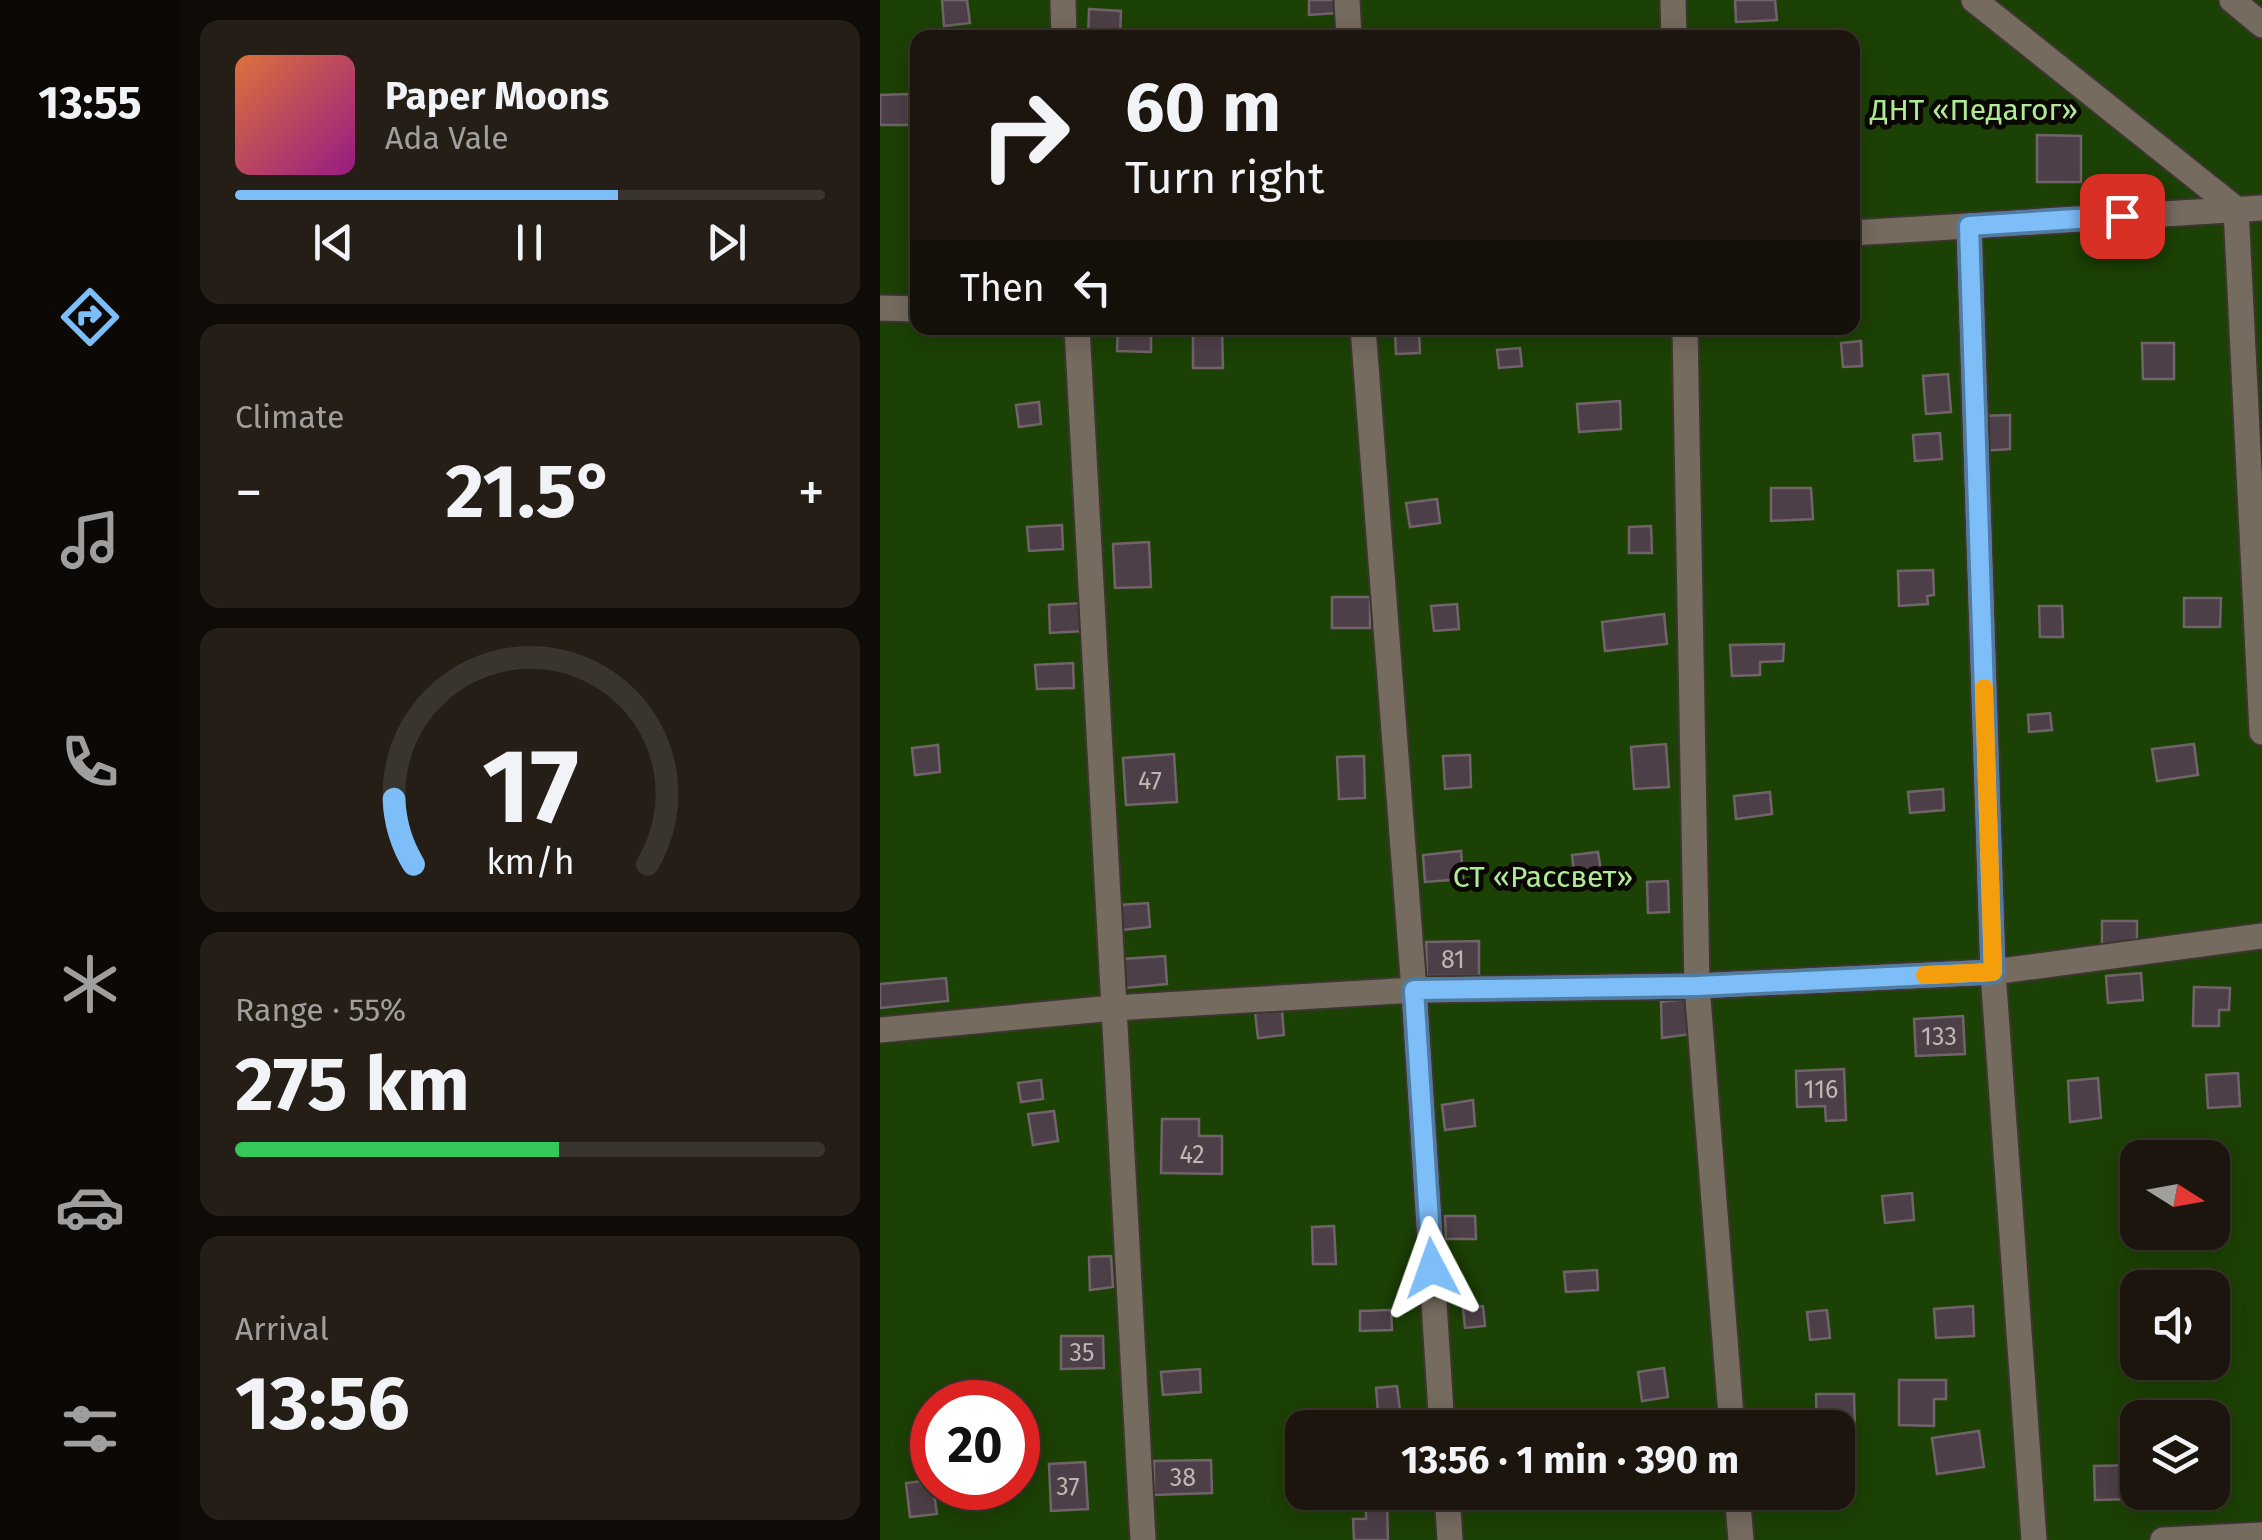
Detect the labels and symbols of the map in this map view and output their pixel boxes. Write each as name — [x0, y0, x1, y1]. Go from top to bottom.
park label: ДНТ «Педагог» — [1869, 92, 2078, 128]
pin — [2080, 174, 2165, 259]
house number: 47 — [1138, 766, 1162, 796]
park label: СТ «Рассвет» — [1453, 859, 1633, 895]
house number: 81 — [1441, 945, 1465, 975]
house number: 133 — [1921, 1022, 1957, 1052]
house number: 116 — [1804, 1075, 1838, 1105]
house number: 42 — [1179, 1140, 1205, 1170]
north arrow — [2120, 1140, 2230, 1250]
position arrow — [1380, 1216, 1484, 1320]
house number: 35 — [1069, 1338, 1095, 1368]
speed limit sign: 20 — [910, 1380, 1040, 1510]
house number: 38 — [1170, 1463, 1196, 1493]
house number: 37 — [1056, 1472, 1080, 1502]

